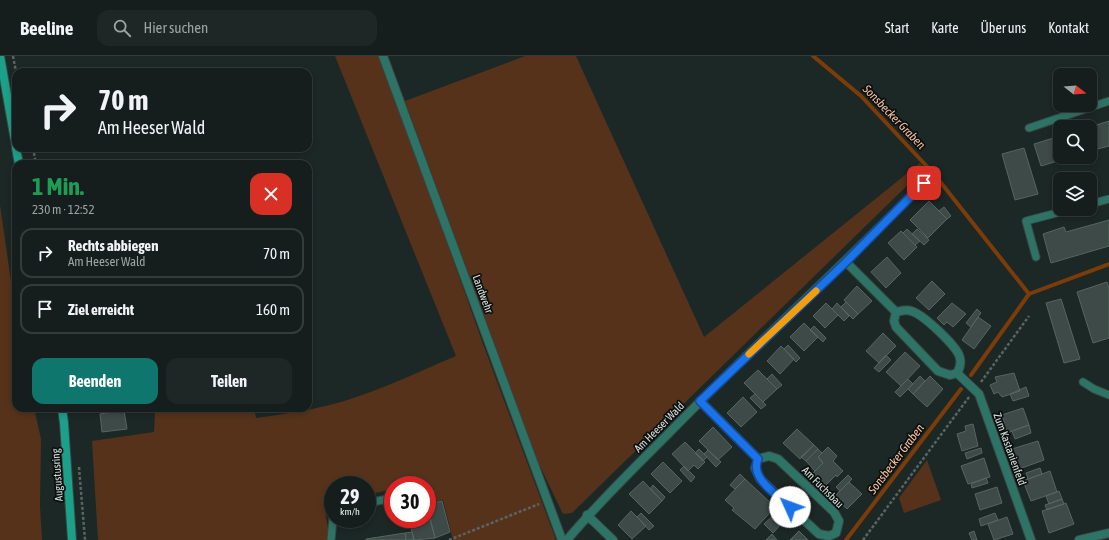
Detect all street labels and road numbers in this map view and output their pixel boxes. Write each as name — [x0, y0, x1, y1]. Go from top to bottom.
street label: Landwehr — [471, 273, 496, 316]
street label: Am Heeser Wald — [632, 400, 686, 454]
street label: Zum Kastanienfeld — [991, 411, 1029, 487]
street label: Augustusring — [49, 448, 65, 502]
street label: Am Fuchsbau — [800, 464, 846, 510]

